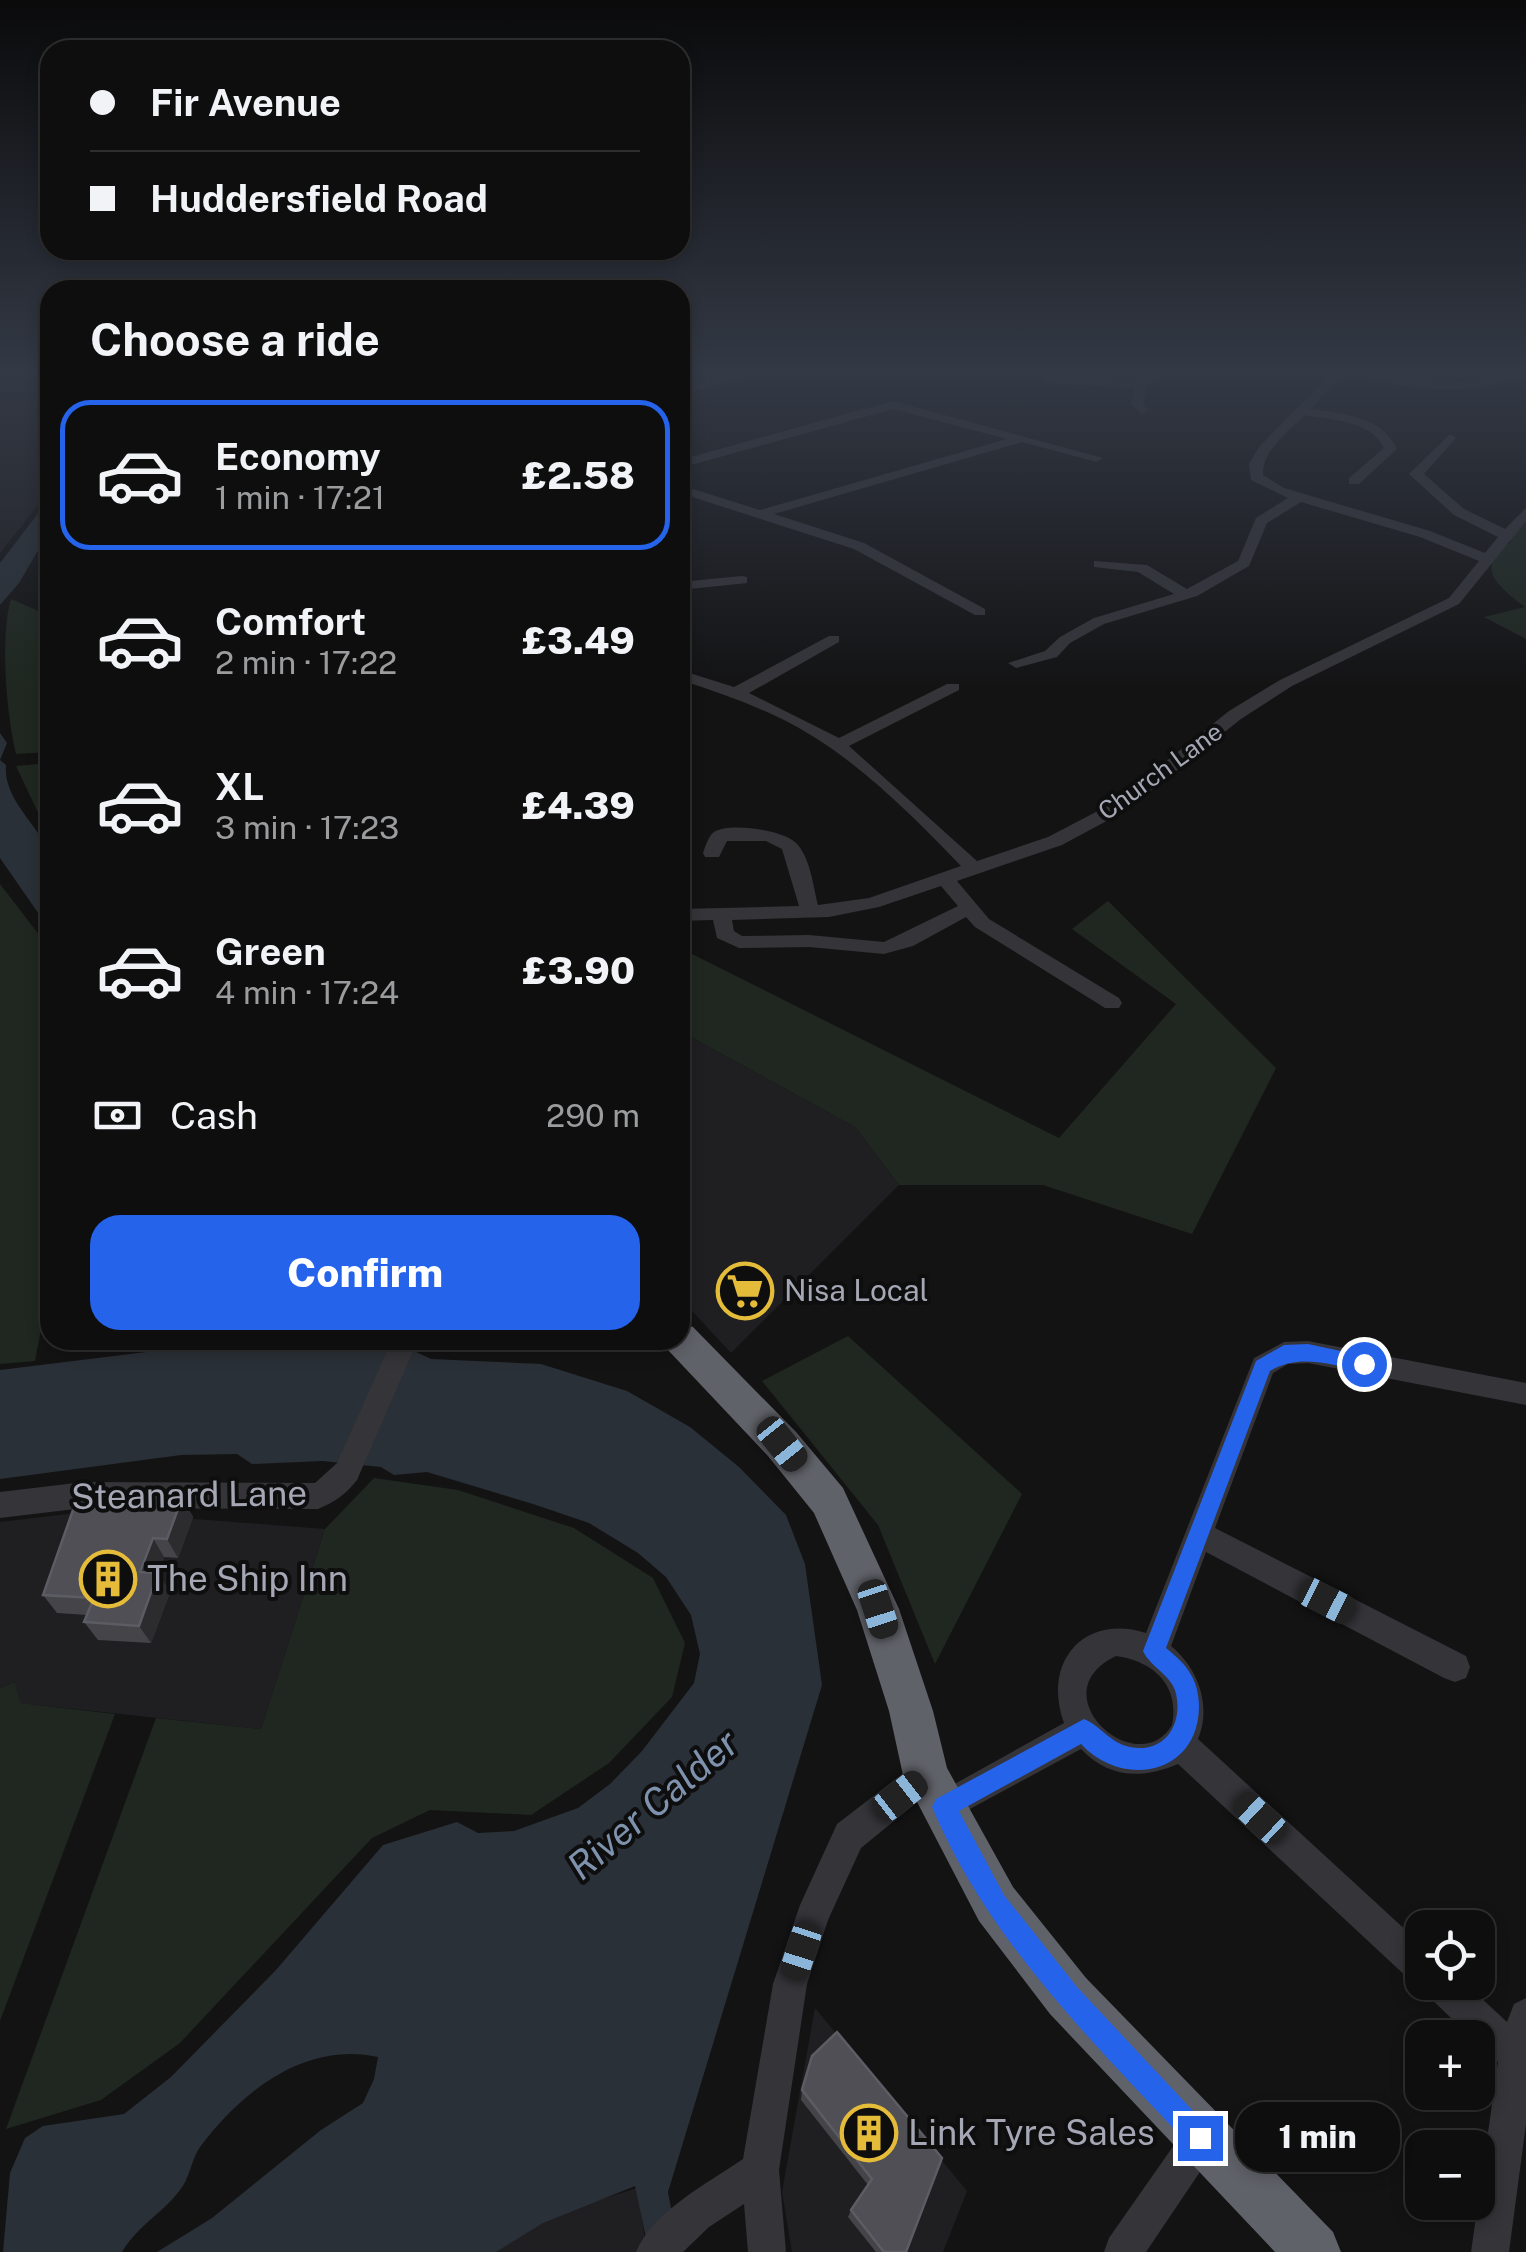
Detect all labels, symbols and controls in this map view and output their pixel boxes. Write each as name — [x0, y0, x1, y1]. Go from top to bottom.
text: Fir Avenue — [150, 80, 341, 125]
text: Huddersfield Road — [150, 176, 488, 221]
text: Choose a ride — [90, 313, 380, 366]
icon: car — [95, 430, 185, 520]
text: Economy — [215, 434, 381, 479]
text: £2.58 — [522, 453, 635, 498]
text: 1 min · 17:21 — [215, 479, 385, 516]
icon: car — [95, 595, 185, 685]
text: Comfort — [215, 599, 366, 644]
text: £3.49 — [522, 618, 635, 663]
text: 2 min · 17:22 — [215, 644, 397, 681]
street label: Church Lane — [1092, 716, 1228, 826]
icon: car — [95, 760, 185, 850]
text: XL — [215, 764, 264, 809]
text: £4.39 — [522, 783, 635, 828]
text: 3 min · 17:23 — [215, 809, 399, 846]
icon: car — [95, 925, 185, 1015]
text: Green — [215, 929, 326, 974]
text: £3.90 — [522, 948, 635, 993]
text: 4 min · 17:24 — [215, 974, 399, 1011]
icon: cash — [90, 1088, 145, 1143]
text: Cash — [170, 1093, 258, 1138]
text: 290 m — [546, 1097, 640, 1134]
button: Confirm — [90, 1215, 640, 1330]
supermarket icon: Nisa Local — [715, 1261, 775, 1321]
place label: Nisa Local — [784, 1272, 929, 1308]
route start — [1342, 1342, 1387, 1387]
car — [751, 1411, 813, 1477]
street label: Steanard Lane — [71, 1472, 307, 1517]
building icon: The Ship Inn — [78, 1549, 138, 1609]
place label: The Ship Inn — [147, 1558, 348, 1599]
car — [1293, 1574, 1361, 1628]
car — [854, 1576, 902, 1642]
water label: River Calder — [558, 1720, 748, 1889]
car — [867, 1766, 933, 1826]
car — [1228, 1787, 1292, 1849]
map controls — [1405, 1910, 1495, 2220]
button: locate — [1405, 1910, 1495, 2000]
car — [777, 1918, 825, 1984]
button: + — [1405, 2020, 1495, 2110]
building icon: Link Tyre Sales — [839, 2103, 899, 2163]
callout: 1 min — [1235, 2103, 1400, 2173]
place label: Link Tyre Sales — [908, 2112, 1155, 2153]
route end — [1178, 2116, 1223, 2161]
text: 1 min — [1278, 2118, 1357, 2155]
button: − — [1405, 2130, 1495, 2220]

